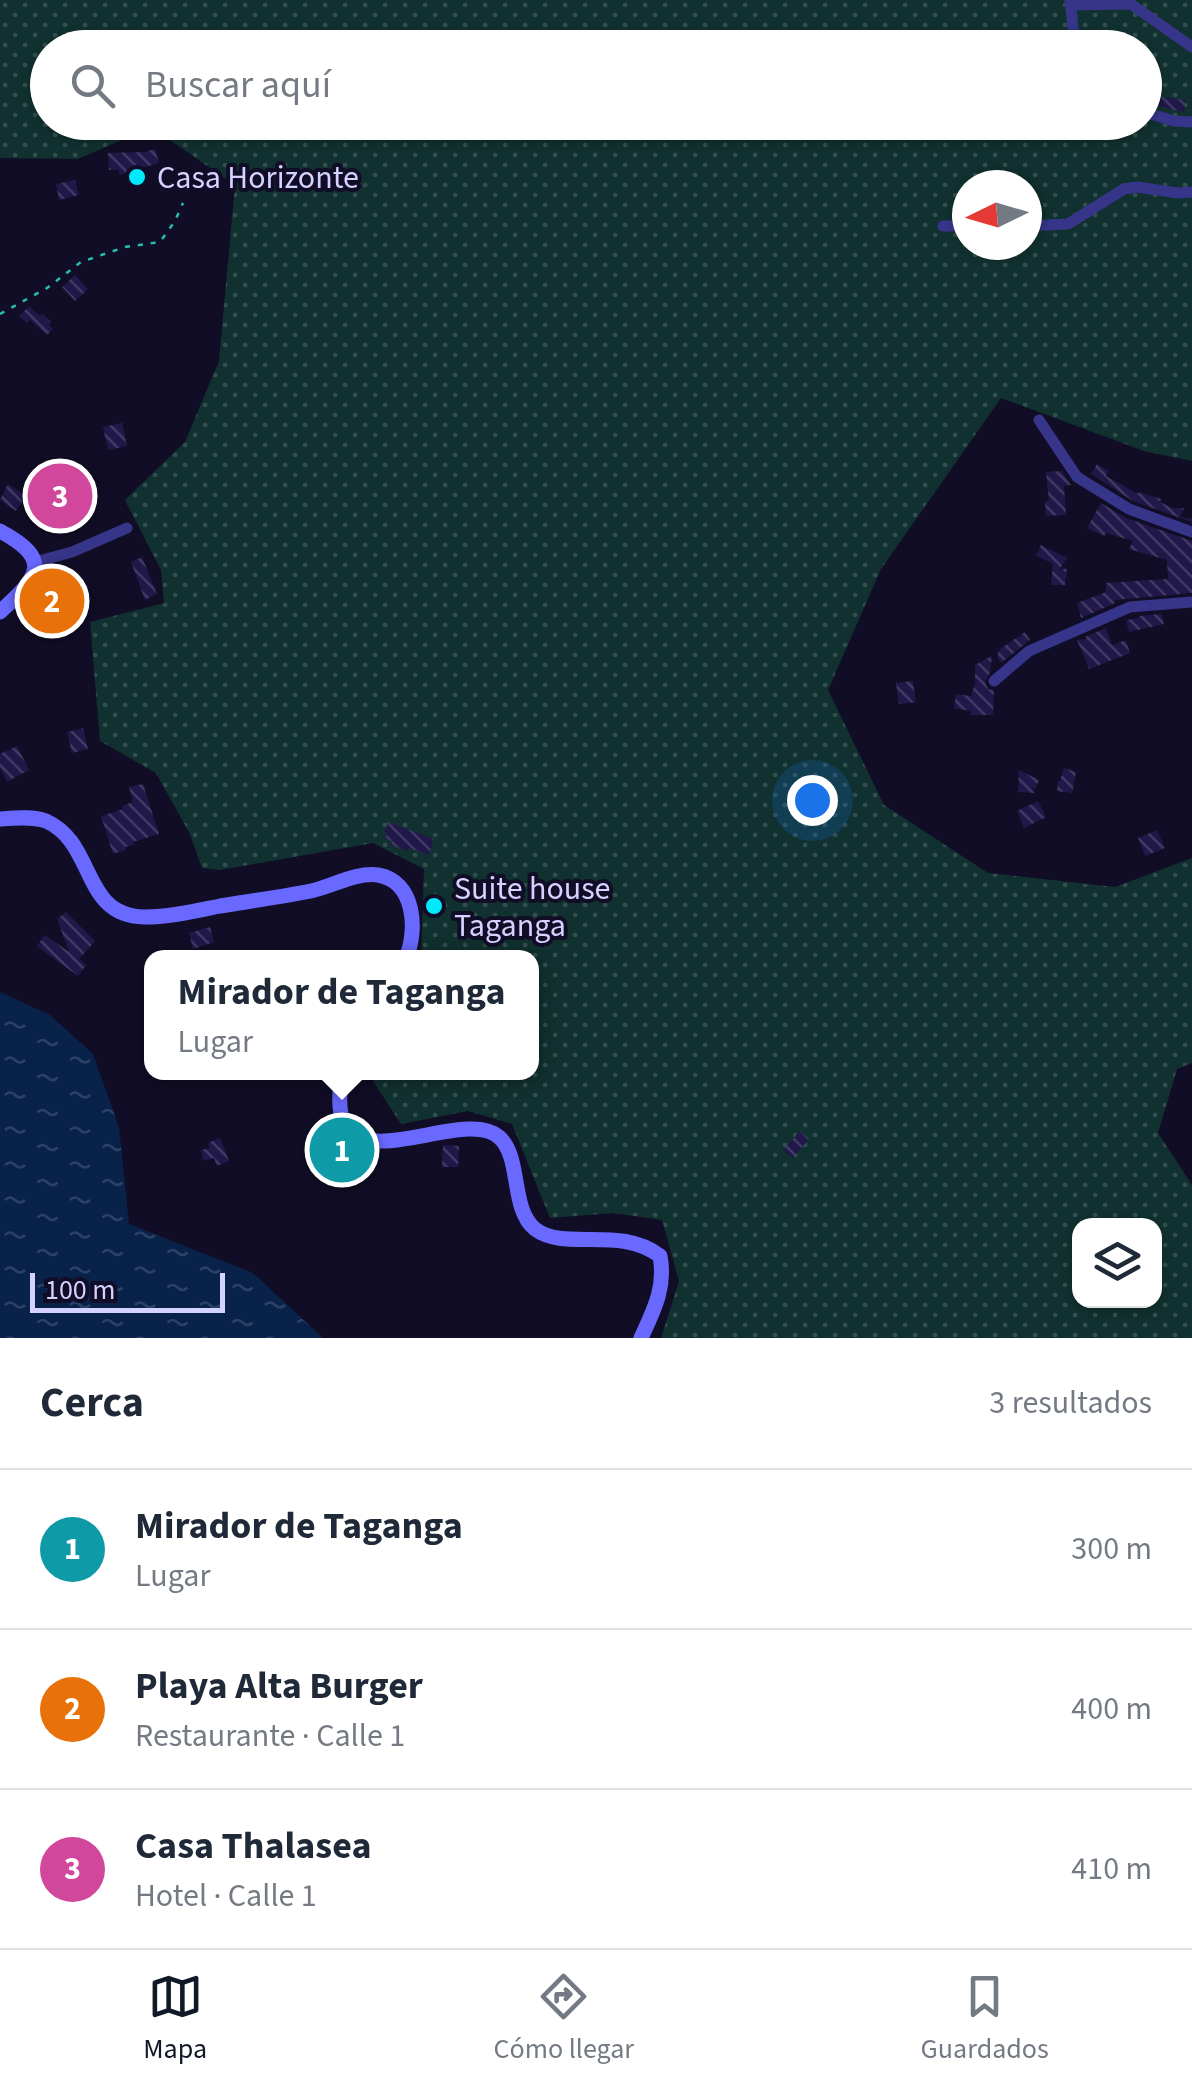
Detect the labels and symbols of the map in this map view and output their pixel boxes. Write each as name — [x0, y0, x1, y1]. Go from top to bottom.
place label: Casa Horizonte — [157, 155, 359, 201]
marker: Casa Horizonte — [126, 166, 148, 188]
north arrow — [952, 170, 1042, 260]
pin: 3 — [28, 458, 92, 534]
pin: 2 — [20, 564, 84, 638]
your location — [787, 775, 838, 826]
place label: Suite house Taganga — [454, 866, 610, 949]
marker: Suite house Taganga — [423, 895, 445, 917]
pin: 1 — [310, 1112, 374, 1188]
scale bar — [30, 1268, 225, 1312]

